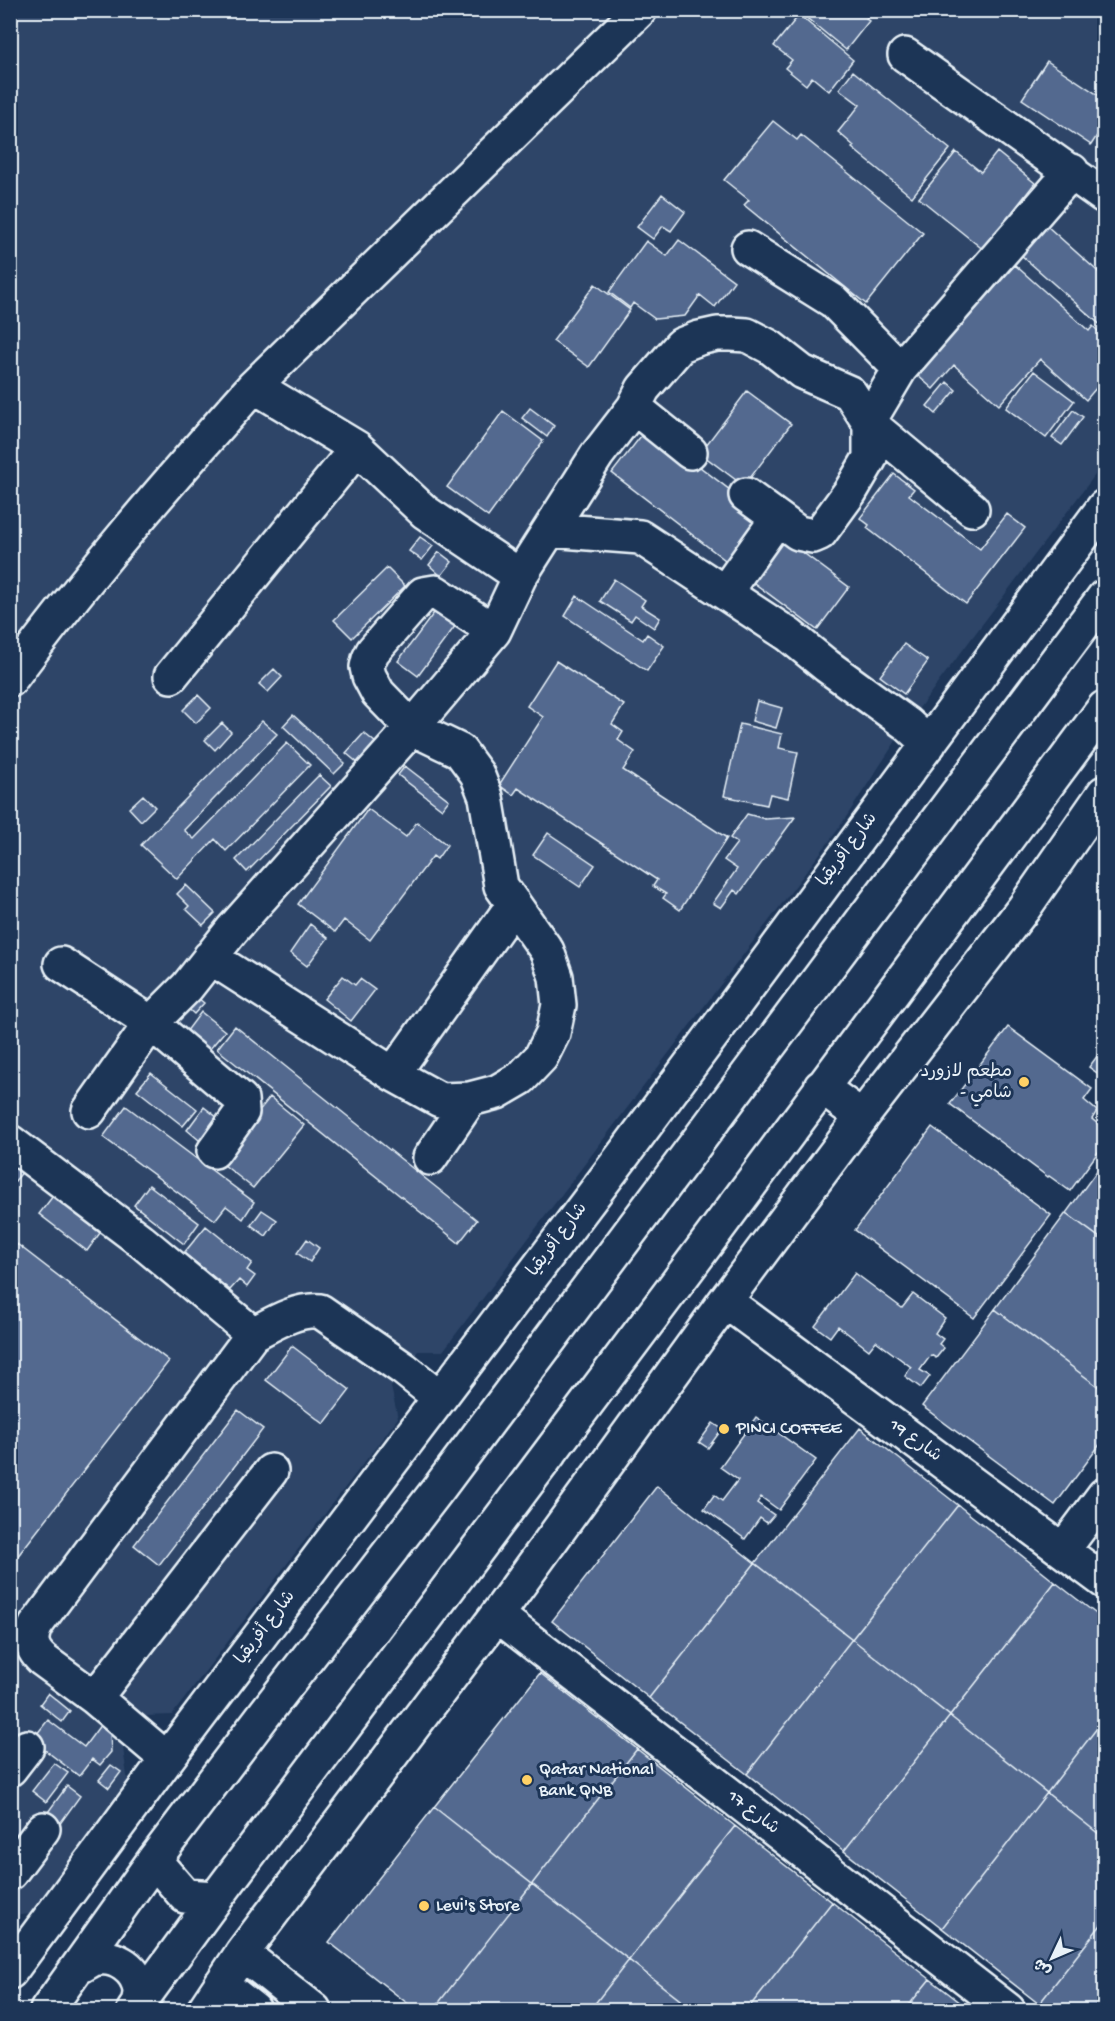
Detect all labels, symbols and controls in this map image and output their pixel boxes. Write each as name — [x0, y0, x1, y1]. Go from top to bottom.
street label: شارع أفريقيا — [812, 808, 883, 891]
place label: مطعم لازورد - شامي — [921, 1062, 1012, 1107]
marker: مطعم لازورد - شامي — [1017, 1075, 1031, 1089]
street label: شارع أفريقيا — [522, 1198, 593, 1281]
street label: شارع 19 — [884, 1414, 945, 1467]
place label: PINCI COFFEE — [735, 1419, 843, 1440]
marker: PINCI COFFEE — [717, 1422, 731, 1436]
street label: شارع أفريقيا — [230, 1586, 301, 1669]
place label: Qatar National Bank QNB — [538, 1760, 654, 1802]
marker: Qatar National Bank QNB — [520, 1773, 534, 1787]
street label: شارع 17 — [722, 1786, 783, 1840]
place label: Levi's Store — [436, 1896, 521, 1917]
marker: Levi's Store — [417, 1899, 431, 1913]
north arrow — [1022, 1928, 1082, 1988]
text: ش — [1031, 1953, 1057, 1979]

